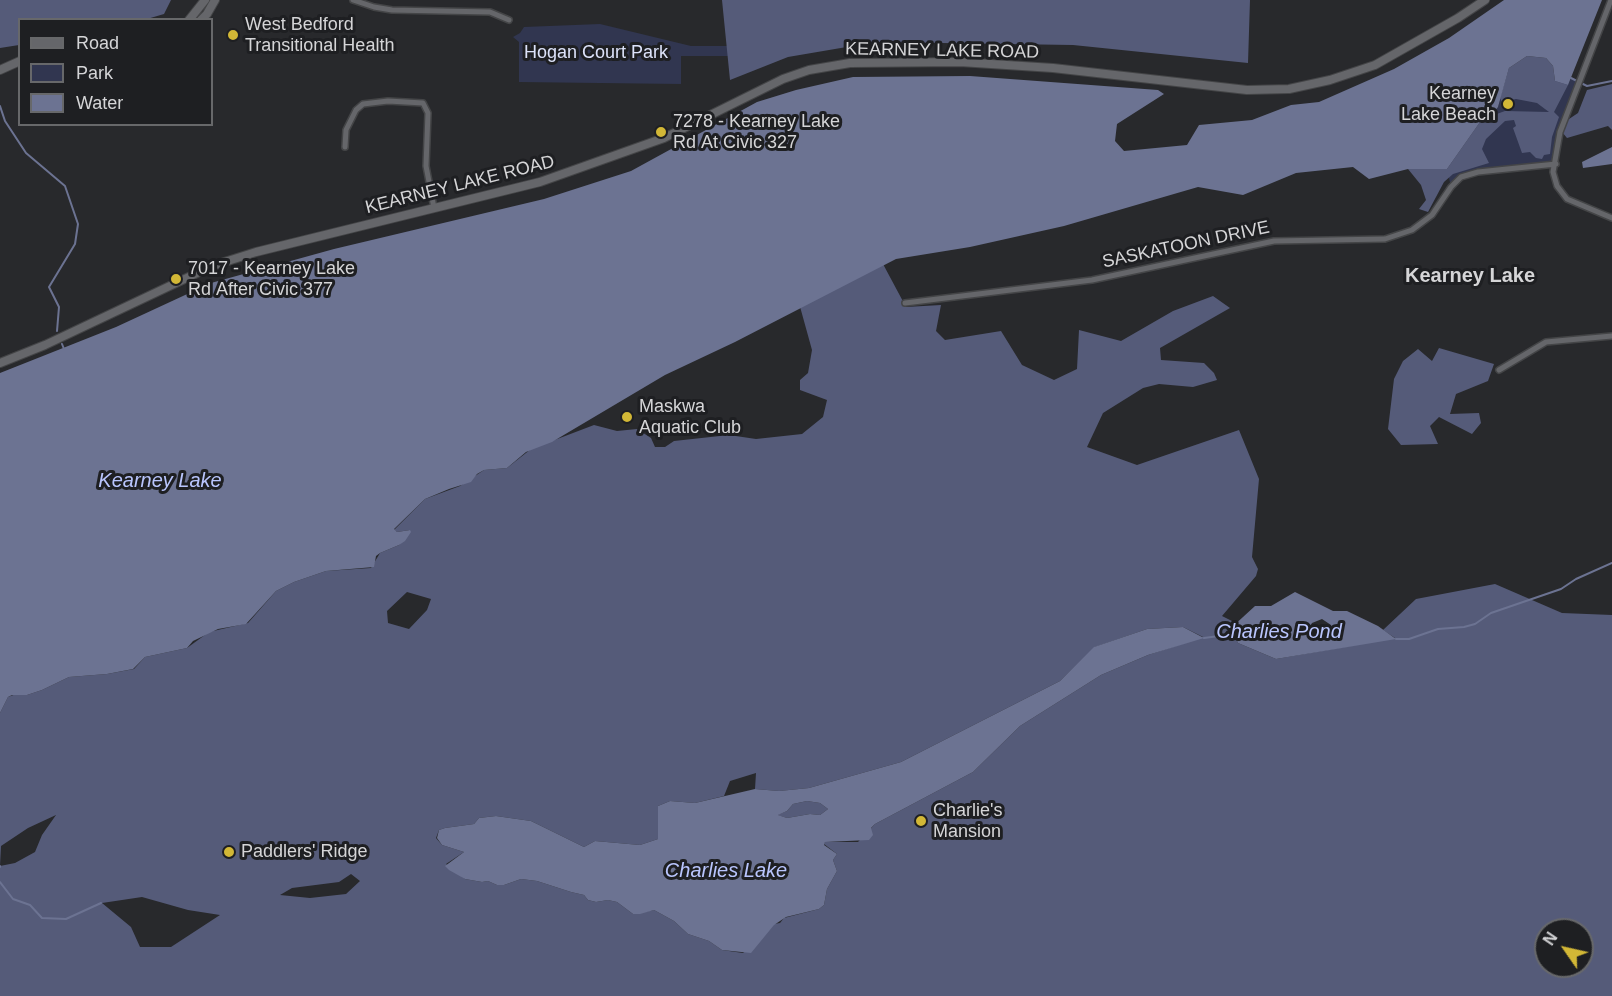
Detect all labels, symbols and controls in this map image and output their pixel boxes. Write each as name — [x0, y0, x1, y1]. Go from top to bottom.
place label: West Bedford Transitional Health — [245, 14, 394, 57]
legend — [18, 18, 213, 126]
marker: West Bedford Transitional Health — [226, 28, 240, 42]
text: Road — [76, 33, 119, 53]
street label: KEARNEY LAKE ROAD — [845, 39, 1039, 63]
park label: Hogan Court Park — [524, 42, 668, 64]
text: Park — [76, 63, 113, 83]
place label: Kearney Lake Beach — [1401, 83, 1496, 125]
text: Water — [76, 93, 123, 113]
marker: Kearney Lake Beach — [1501, 97, 1515, 111]
place label: 7278 - Kearney Lake Rd At Civic 327 — [673, 111, 840, 154]
marker: 7278 - Kearney Lake Rd At Civic 327 — [654, 125, 668, 139]
street label: KEARNEY LAKE ROAD — [363, 151, 557, 219]
street label: SASKATOON DRIVE — [1100, 217, 1272, 273]
place label: 7017 - Kearney Lake Rd After Civic 377 — [188, 258, 355, 300]
district label: Kearney Lake — [1405, 264, 1535, 288]
marker: 7017 - Kearney Lake Rd After Civic 377 — [169, 272, 183, 286]
place label: Maskwa Aquatic Club — [639, 396, 741, 438]
marker: Maskwa Aquatic Club — [620, 410, 634, 424]
water label: Kearney Lake — [98, 469, 222, 493]
water label: Charlies Pond — [1216, 620, 1342, 644]
place label: Charlie's Mansion — [933, 800, 1002, 842]
marker: Charlie's Mansion — [914, 814, 928, 828]
place label: Paddlers' Ridge — [241, 841, 368, 863]
marker: Paddlers' Ridge — [222, 845, 236, 859]
water label: Charlies Lake — [665, 859, 787, 883]
north arrow — [1534, 918, 1594, 978]
text: N — [1540, 929, 1561, 948]

